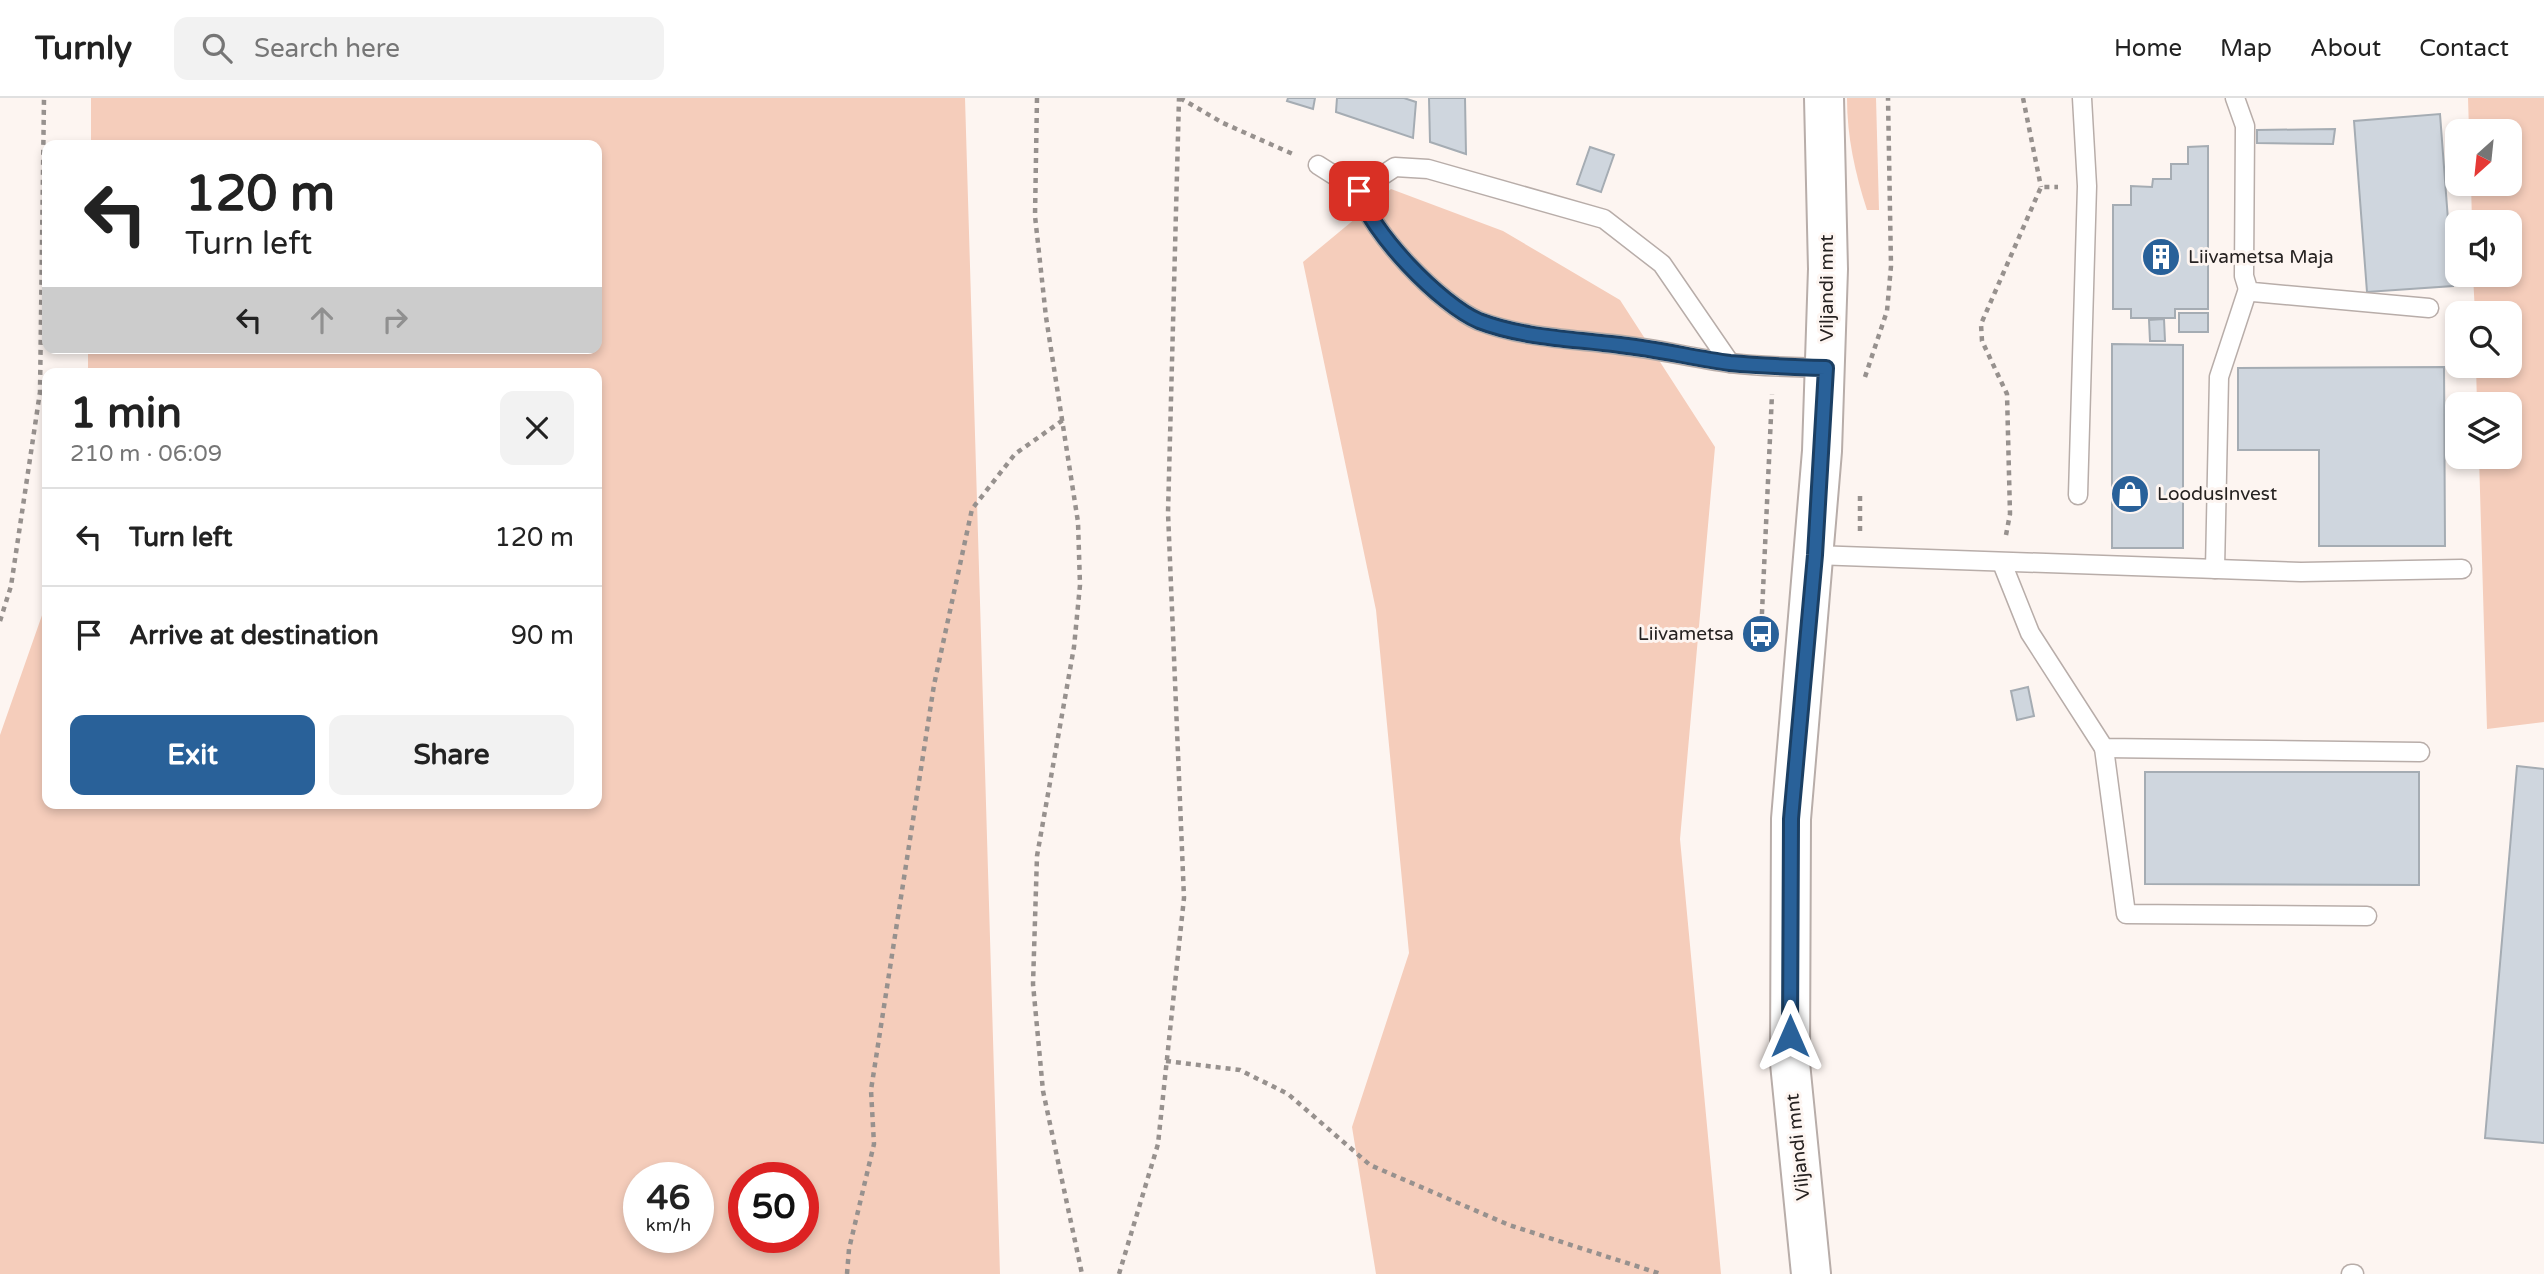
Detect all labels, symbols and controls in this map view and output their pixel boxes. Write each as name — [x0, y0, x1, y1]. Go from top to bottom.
search box — [174, 17, 664, 80]
text: Turnly — [35, 29, 132, 68]
icon: search — [198, 29, 236, 67]
text: Search here — [254, 33, 400, 64]
text: Home — [2114, 34, 2182, 63]
text: Map — [2220, 34, 2272, 63]
text: About — [2310, 34, 2381, 63]
text: Contact — [2419, 34, 2509, 63]
north arrow — [2445, 119, 2522, 196]
map controls — [2445, 119, 2522, 469]
pin — [1329, 161, 1389, 221]
text: 120 m — [185, 165, 335, 224]
icon: left — [70, 168, 161, 259]
icon: arrive — [1340, 172, 1378, 210]
button: sound — [2445, 210, 2522, 287]
text: Turn left — [185, 225, 312, 263]
street label: Viljandi mnt — [1816, 234, 1838, 342]
building icon: Liivametsa Maja — [2140, 236, 2182, 278]
place label: Liivametsa Maja — [2188, 246, 2334, 268]
icon: left — [230, 301, 268, 339]
icon: ahead — [303, 301, 341, 339]
icon: right — [376, 301, 414, 339]
button: search — [2445, 301, 2522, 378]
text: 1 min — [70, 388, 182, 439]
button: close — [500, 391, 574, 465]
button: layers — [2445, 392, 2522, 469]
text: 210 m · 06:09 — [70, 440, 222, 468]
shop icon: LoodusInvest — [2109, 473, 2151, 515]
place label: LoodusInvest — [2157, 483, 2277, 505]
icon: left — [70, 518, 108, 556]
text: Turn left — [129, 522, 232, 553]
text: 120 m — [494, 522, 574, 553]
bus stop icon: Liivametsa — [1740, 613, 1782, 655]
icon: arrive — [70, 616, 108, 654]
text: Arrive at destination — [129, 620, 379, 651]
text: 90 m — [511, 620, 574, 651]
place label: Liivametsa — [1638, 623, 1734, 645]
button: Exit — [70, 715, 315, 795]
button: Share — [329, 715, 574, 795]
position arrow — [1753, 999, 1827, 1073]
street label: Viljandi mnt — [1781, 1093, 1815, 1201]
speed limit sign: 50 — [728, 1162, 819, 1253]
text: 46 — [647, 1177, 690, 1219]
text: km/h — [646, 1214, 691, 1236]

